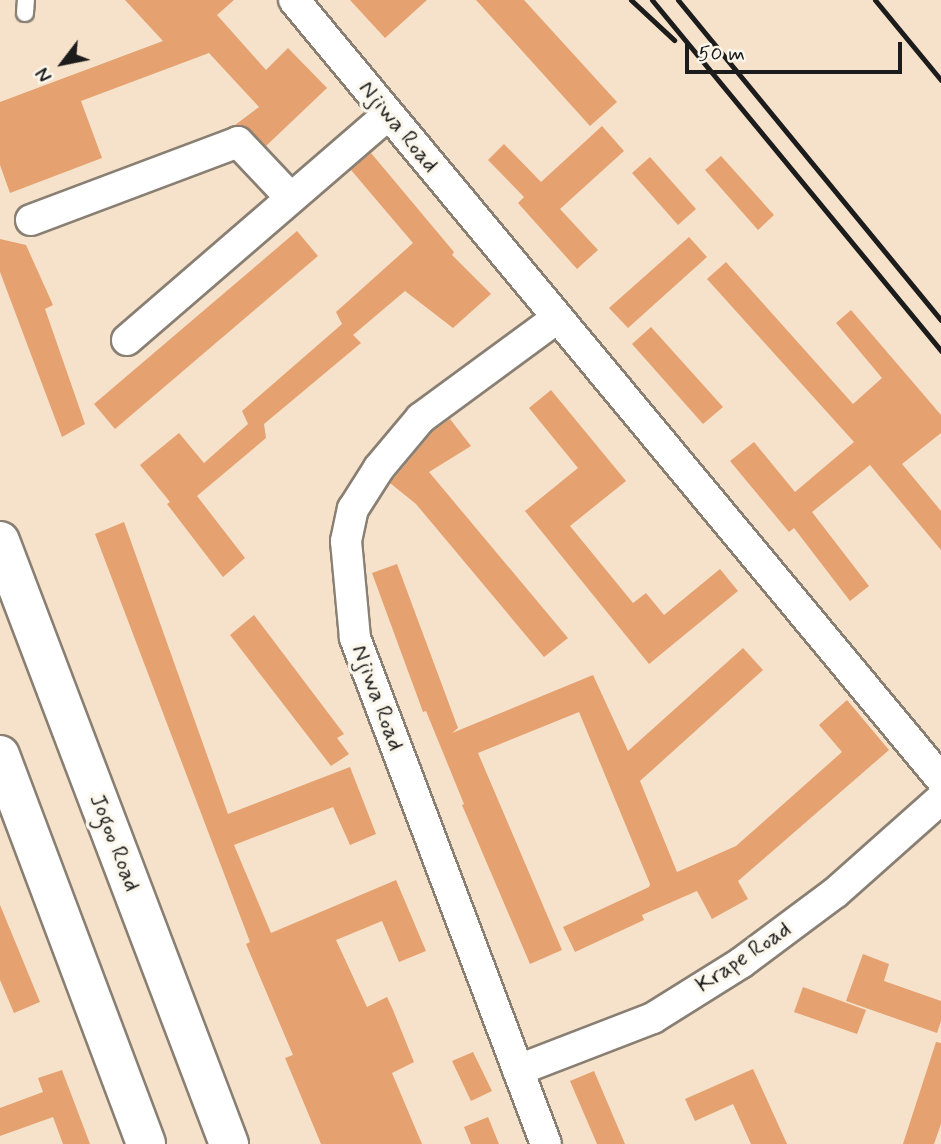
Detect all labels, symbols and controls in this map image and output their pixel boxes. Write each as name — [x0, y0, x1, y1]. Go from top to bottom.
north arrow — [28, 28, 98, 98]
scale bar — [689, 28, 906, 72]
text: 50 m — [698, 40, 745, 68]
text: N — [31, 62, 59, 86]
street label: Njiwa Road — [352, 75, 444, 179]
street label: Njiwa Road — [345, 641, 409, 755]
street label: Jogoo Road — [83, 790, 145, 896]
street label: Krape Road — [691, 916, 797, 1000]

